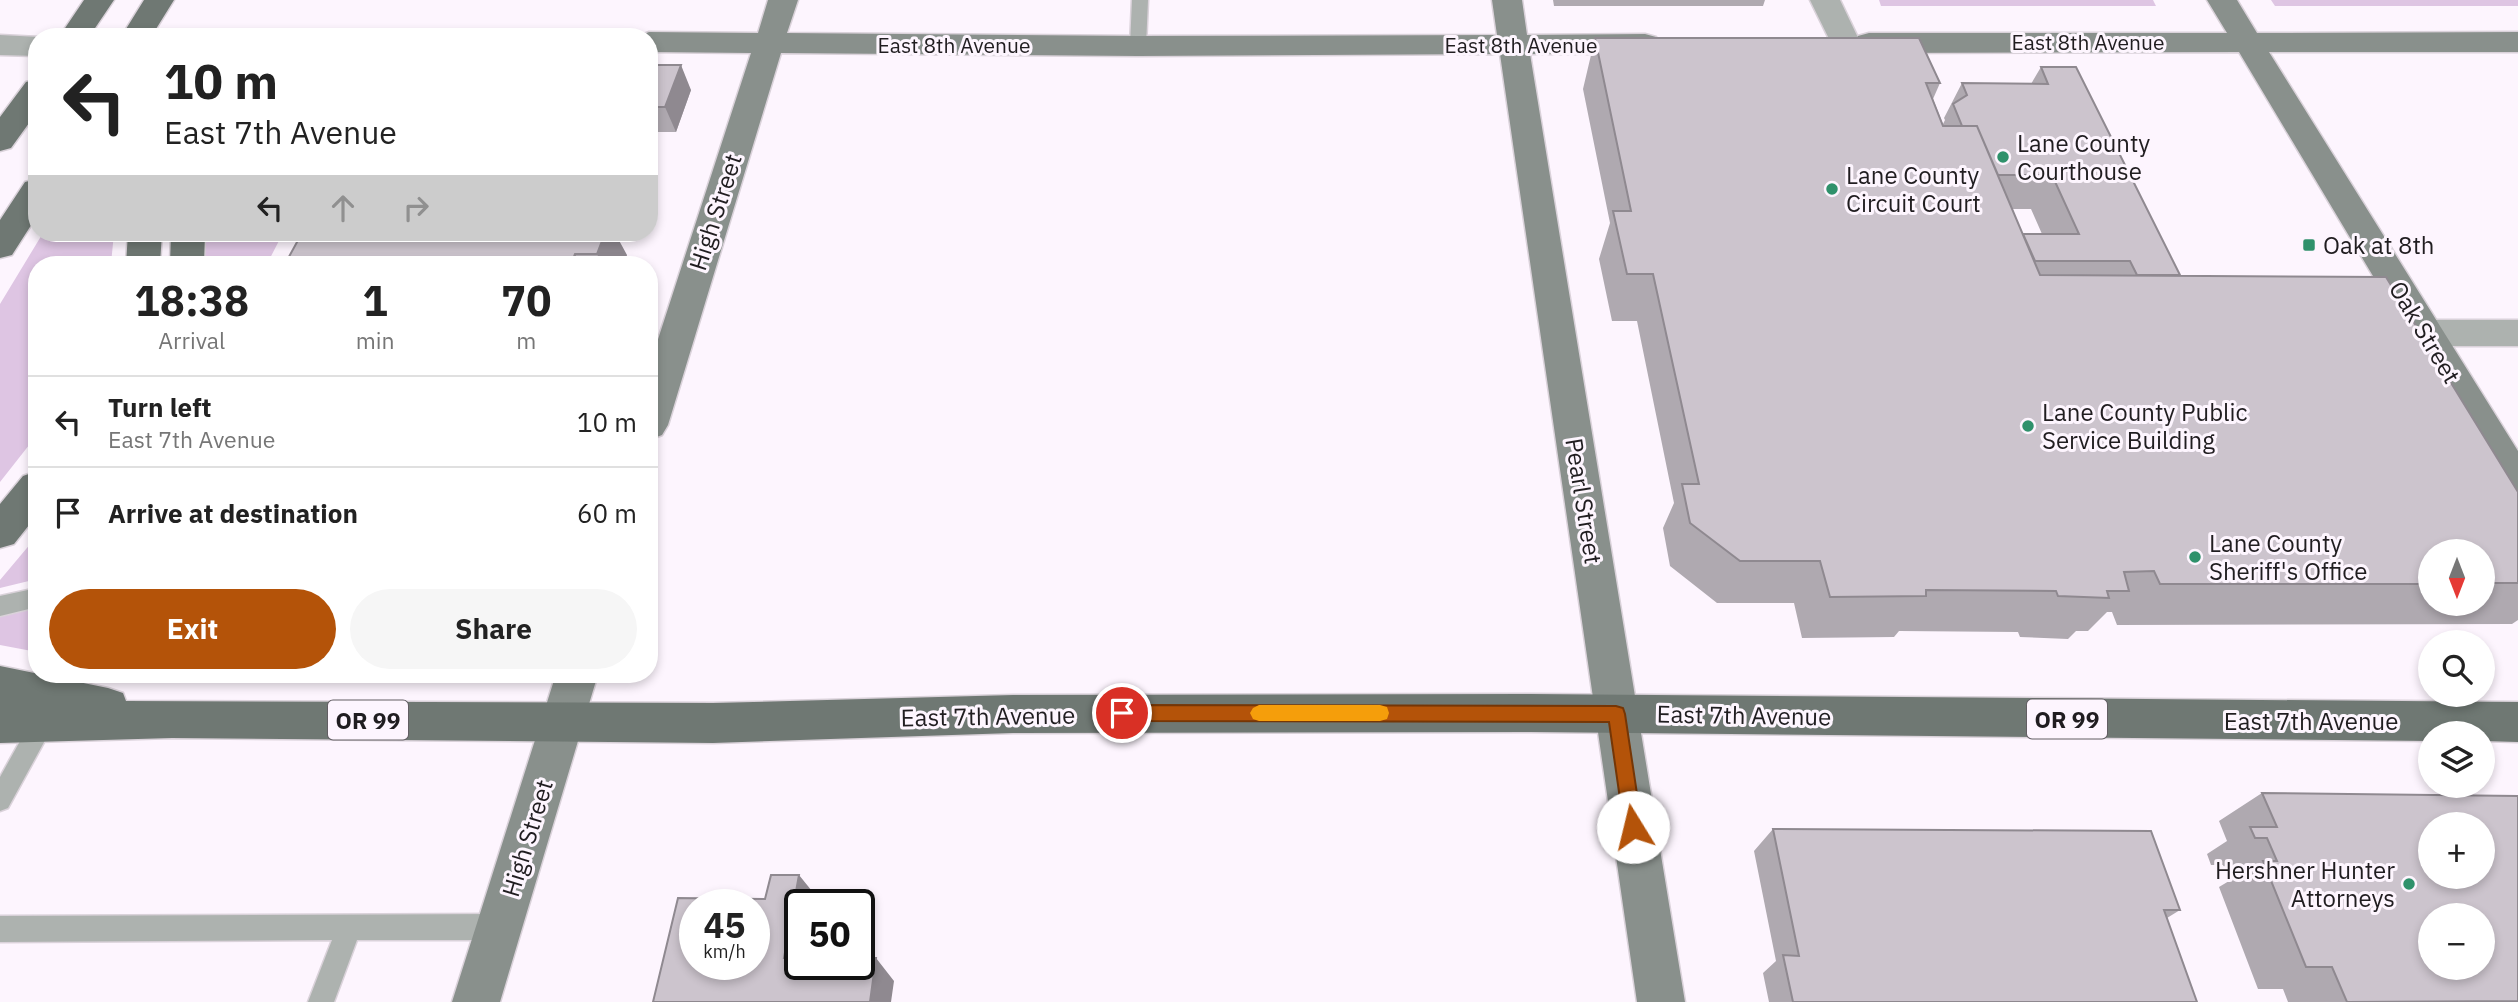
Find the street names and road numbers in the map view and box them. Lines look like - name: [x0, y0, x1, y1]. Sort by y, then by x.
- street label: East 8th Avenue: [2012, 28, 2164, 56]
- street label: East 8th Avenue: [878, 31, 1030, 59]
- street label: East 8th Avenue: [1445, 31, 1597, 59]
- street label: High Street: [681, 150, 749, 274]
- street label: Oak Street: [2382, 275, 2468, 389]
- street label: Pearl Street: [1558, 436, 1610, 566]
- street label: East 7th Avenue: [1656, 697, 1832, 733]
- street label: East 7th Avenue: [900, 698, 1076, 734]
- road number: OR 99: [2027, 699, 2107, 738]
- road number: OR 99: [328, 700, 408, 740]
- street label: East 7th Avenue: [2224, 705, 2398, 737]
- street label: High Street: [494, 776, 560, 900]

